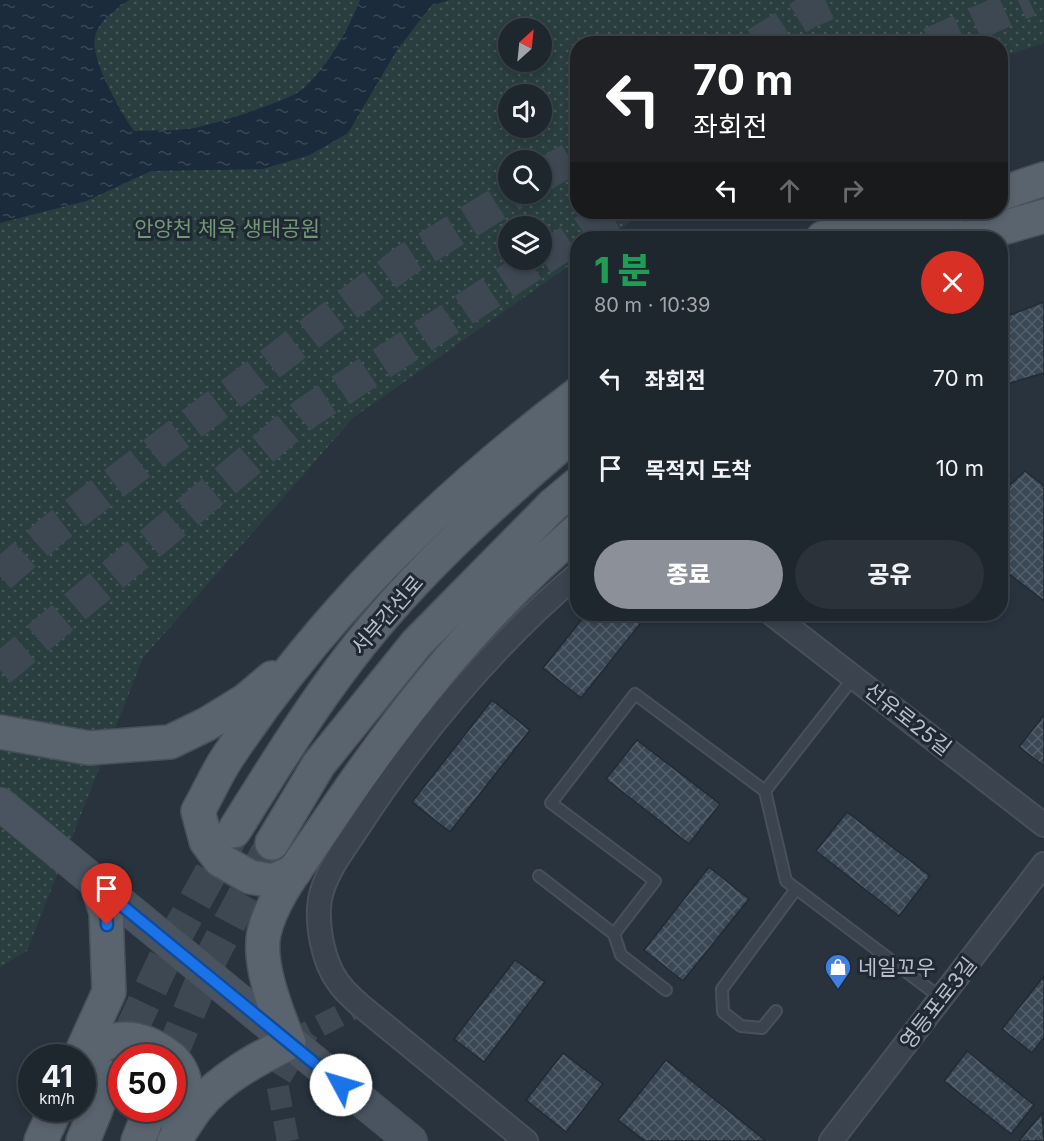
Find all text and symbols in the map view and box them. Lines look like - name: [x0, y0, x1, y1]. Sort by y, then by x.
- north arrow: [498, 18, 552, 72]
- map controls: [498, 18, 552, 270]
- text: 70 m: [693, 54, 793, 105]
- icon: left: [594, 60, 672, 138]
- button: sound: [498, 84, 552, 138]
- text: 좌회전: [693, 110, 768, 143]
- button: search: [498, 150, 552, 204]
- icon: left: [710, 174, 743, 207]
- icon: ahead: [773, 174, 806, 207]
- icon: right: [836, 174, 869, 207]
- park label: 안양천 체육 생태공원: [134, 216, 320, 241]
- button: layers: [498, 216, 552, 270]
- text: 1 분: [594, 248, 651, 292]
- button: close: [921, 251, 984, 314]
- text: 80 m · 10:39: [594, 293, 710, 317]
- icon: left: [594, 362, 627, 395]
- text: 70 m: [933, 365, 984, 391]
- text: 좌회전: [645, 367, 706, 393]
- icon: arrive: [594, 452, 627, 485]
- text: 10 m: [936, 455, 984, 481]
- text: 목적지 도착: [645, 457, 751, 483]
- button: 종료: [594, 540, 783, 609]
- button: 공유: [795, 540, 984, 609]
- street label: 서부간선로: [346, 570, 428, 660]
- street label: 선유로25길: [860, 677, 956, 761]
- pin: [81, 863, 132, 925]
- icon: arrive: [90, 872, 123, 905]
- shop icon: 네일꼬우: [823, 952, 853, 990]
- street label: 영등포로3길: [894, 952, 982, 1054]
- place label: 네일꼬우: [858, 955, 935, 980]
- speed limit sign: 50: [108, 1044, 186, 1122]
- position arrow: [309, 1053, 373, 1117]
- text: 41: [41, 1058, 73, 1094]
- text: km/h: [39, 1089, 75, 1108]

